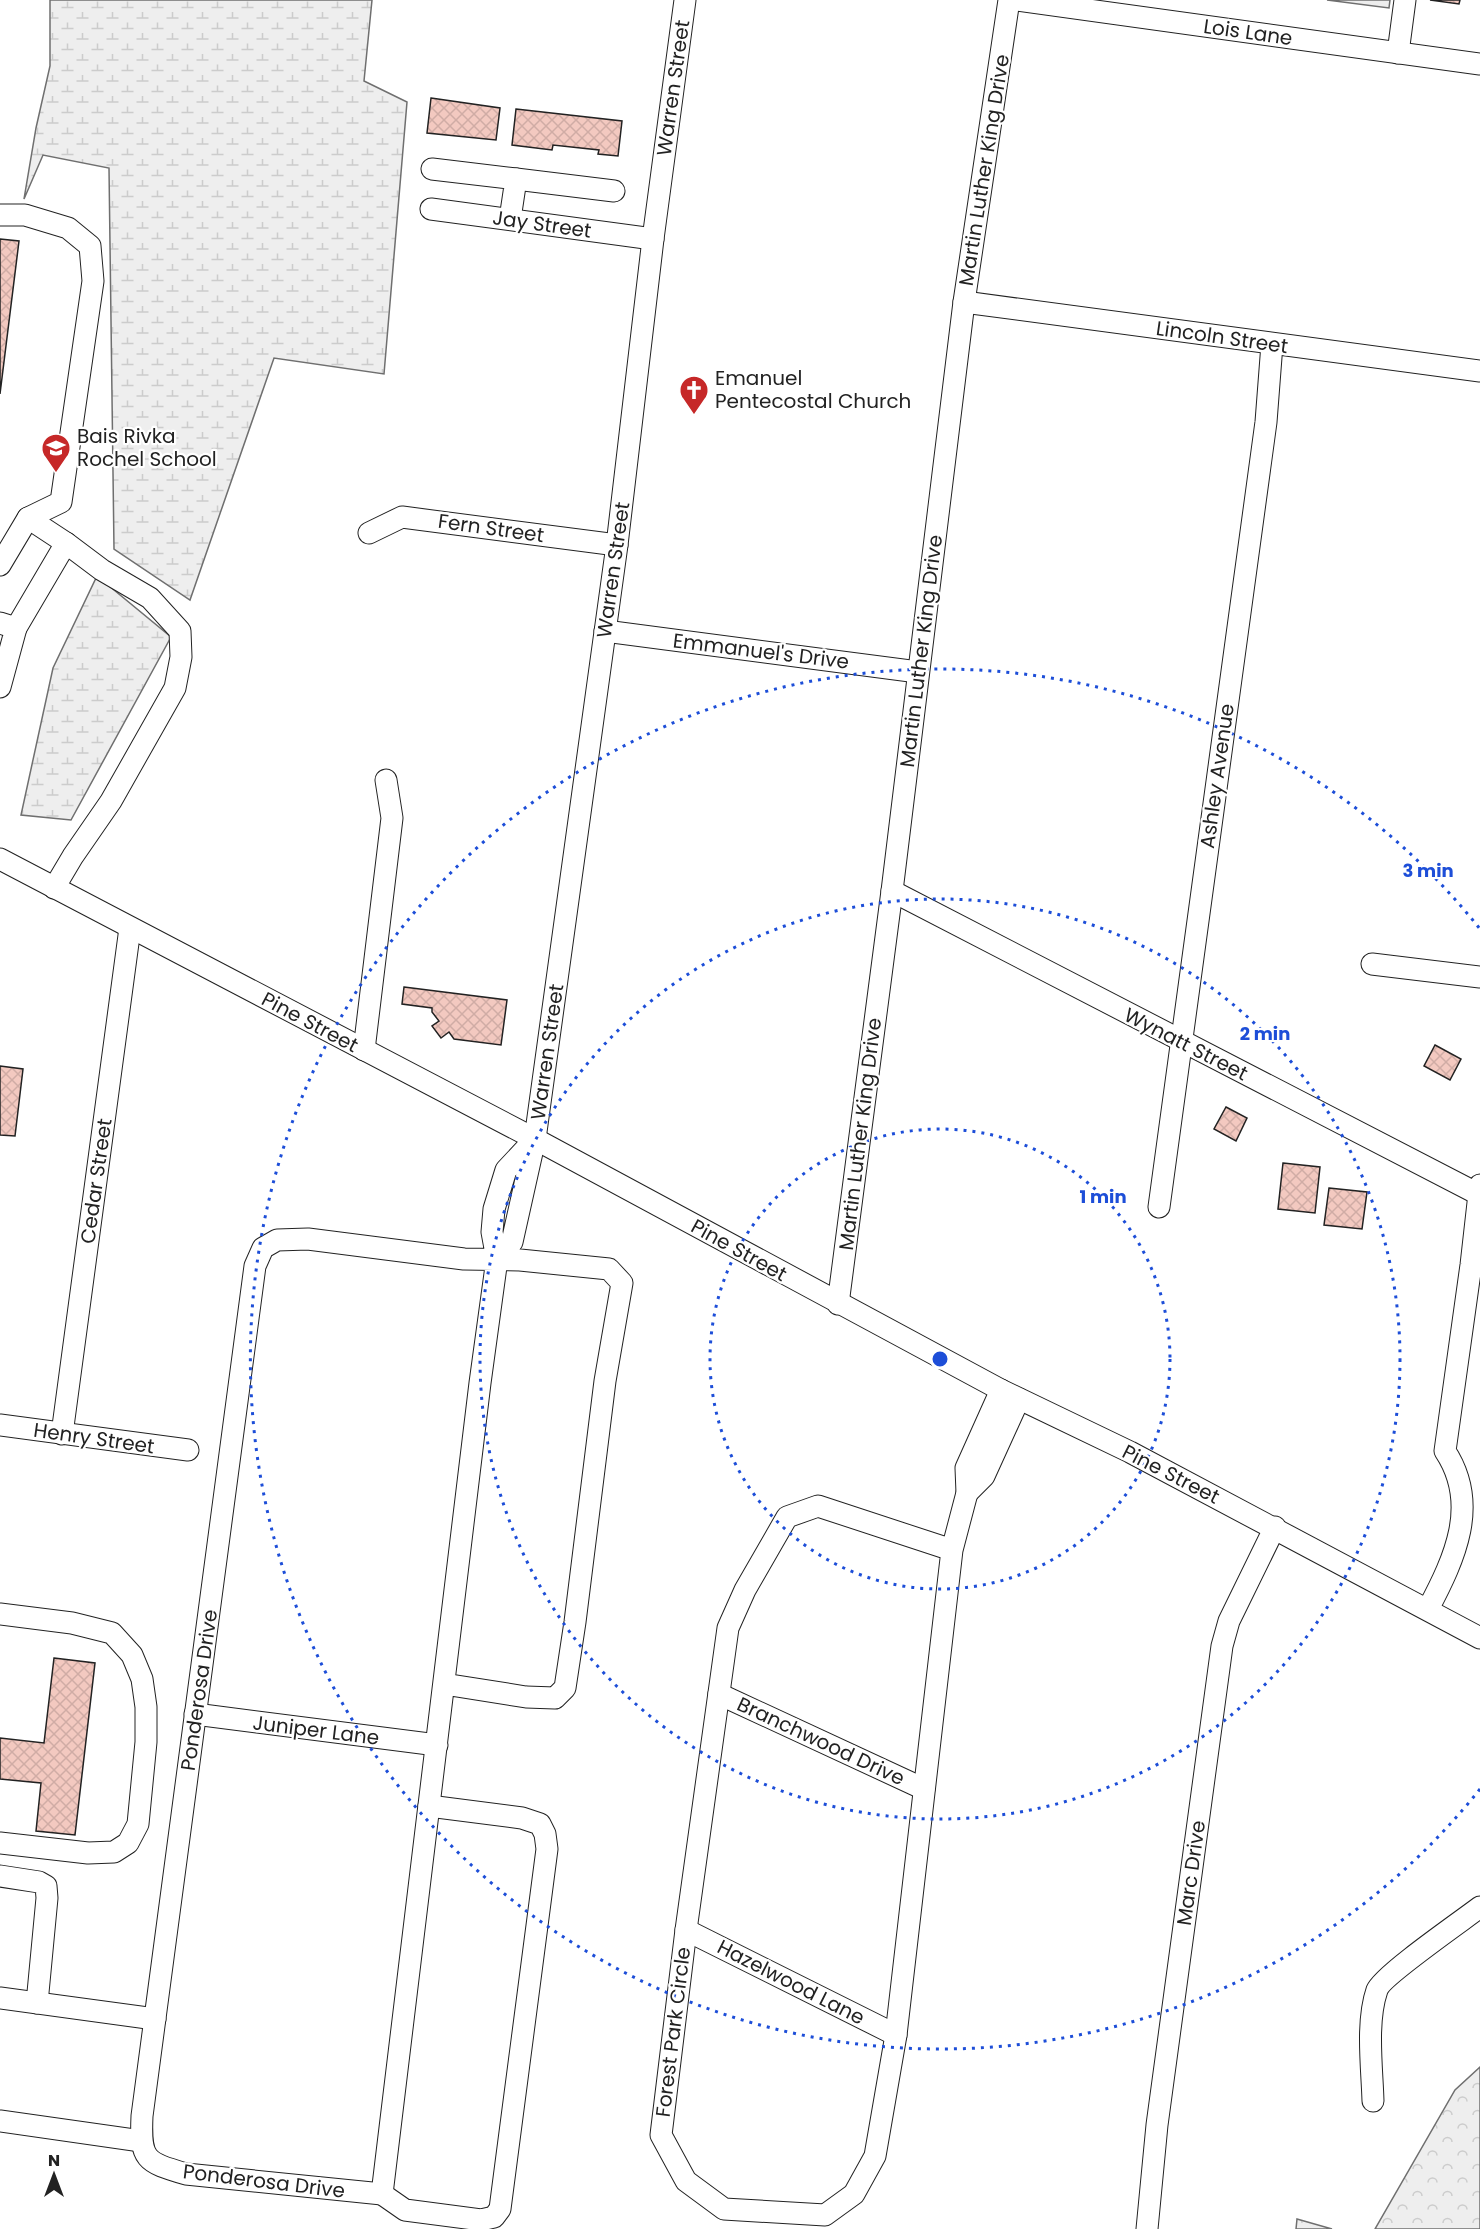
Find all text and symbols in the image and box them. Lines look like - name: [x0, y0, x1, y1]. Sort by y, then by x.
- street label: Lois Lane: [1202, 12, 1294, 52]
- street label: Warren Street: [650, 18, 696, 158]
- street label: Martin Luther King Drive: [952, 52, 1016, 288]
- street label: Jay Street: [491, 203, 593, 245]
- street label: Lincoln Street: [1154, 314, 1290, 360]
- place label: Emanuel Pentecostal Church: [715, 364, 911, 415]
- church icon: Emanuel Pentecostal Church: [678, 374, 710, 416]
- place label: Bais Rivka Rochel School: [77, 422, 217, 473]
- school or university icon: Bais Rivka Rochel School: [40, 432, 72, 474]
- street label: Warren Street: [590, 500, 636, 640]
- street label: Fern Street: [436, 507, 546, 549]
- street label: Martin Luther King Drive: [893, 533, 949, 769]
- street label: Emmanuel's Drive: [671, 626, 851, 676]
- street label: Ashley Avenue: [1193, 702, 1241, 850]
- text: 3 min: [1402, 858, 1454, 883]
- street label: Warren Street: [524, 982, 570, 1122]
- street label: Pine Street: [257, 985, 363, 1059]
- street label: Wynatt Street: [1119, 1001, 1253, 1087]
- street label: Martin Luther King Drive: [832, 1016, 888, 1252]
- text: 2 min: [1240, 1021, 1290, 1046]
- street label: Cedar Street: [73, 1117, 119, 1245]
- text: 1 min: [1079, 1184, 1127, 1209]
- street label: Pine Street: [686, 1212, 792, 1288]
- centre of rings: [930, 1349, 950, 1369]
- street label: Henry Street: [32, 1416, 156, 1460]
- street label: Pine Street: [1118, 1438, 1224, 1510]
- street label: Ponderosa Drive: [174, 1607, 224, 1773]
- street label: Branchwood Drive: [733, 1690, 909, 1792]
- street label: Juniper Lane: [251, 1708, 381, 1752]
- street label: Marc Drive: [1170, 1819, 1212, 1927]
- street label: Hazelwood Lane: [712, 1933, 870, 2031]
- street label: Forest Park Circle: [649, 1945, 697, 2119]
- north arrow: [24, 2145, 84, 2205]
- text: N: [48, 2149, 60, 2172]
- street label: Ponderosa Drive: [181, 2157, 347, 2205]

